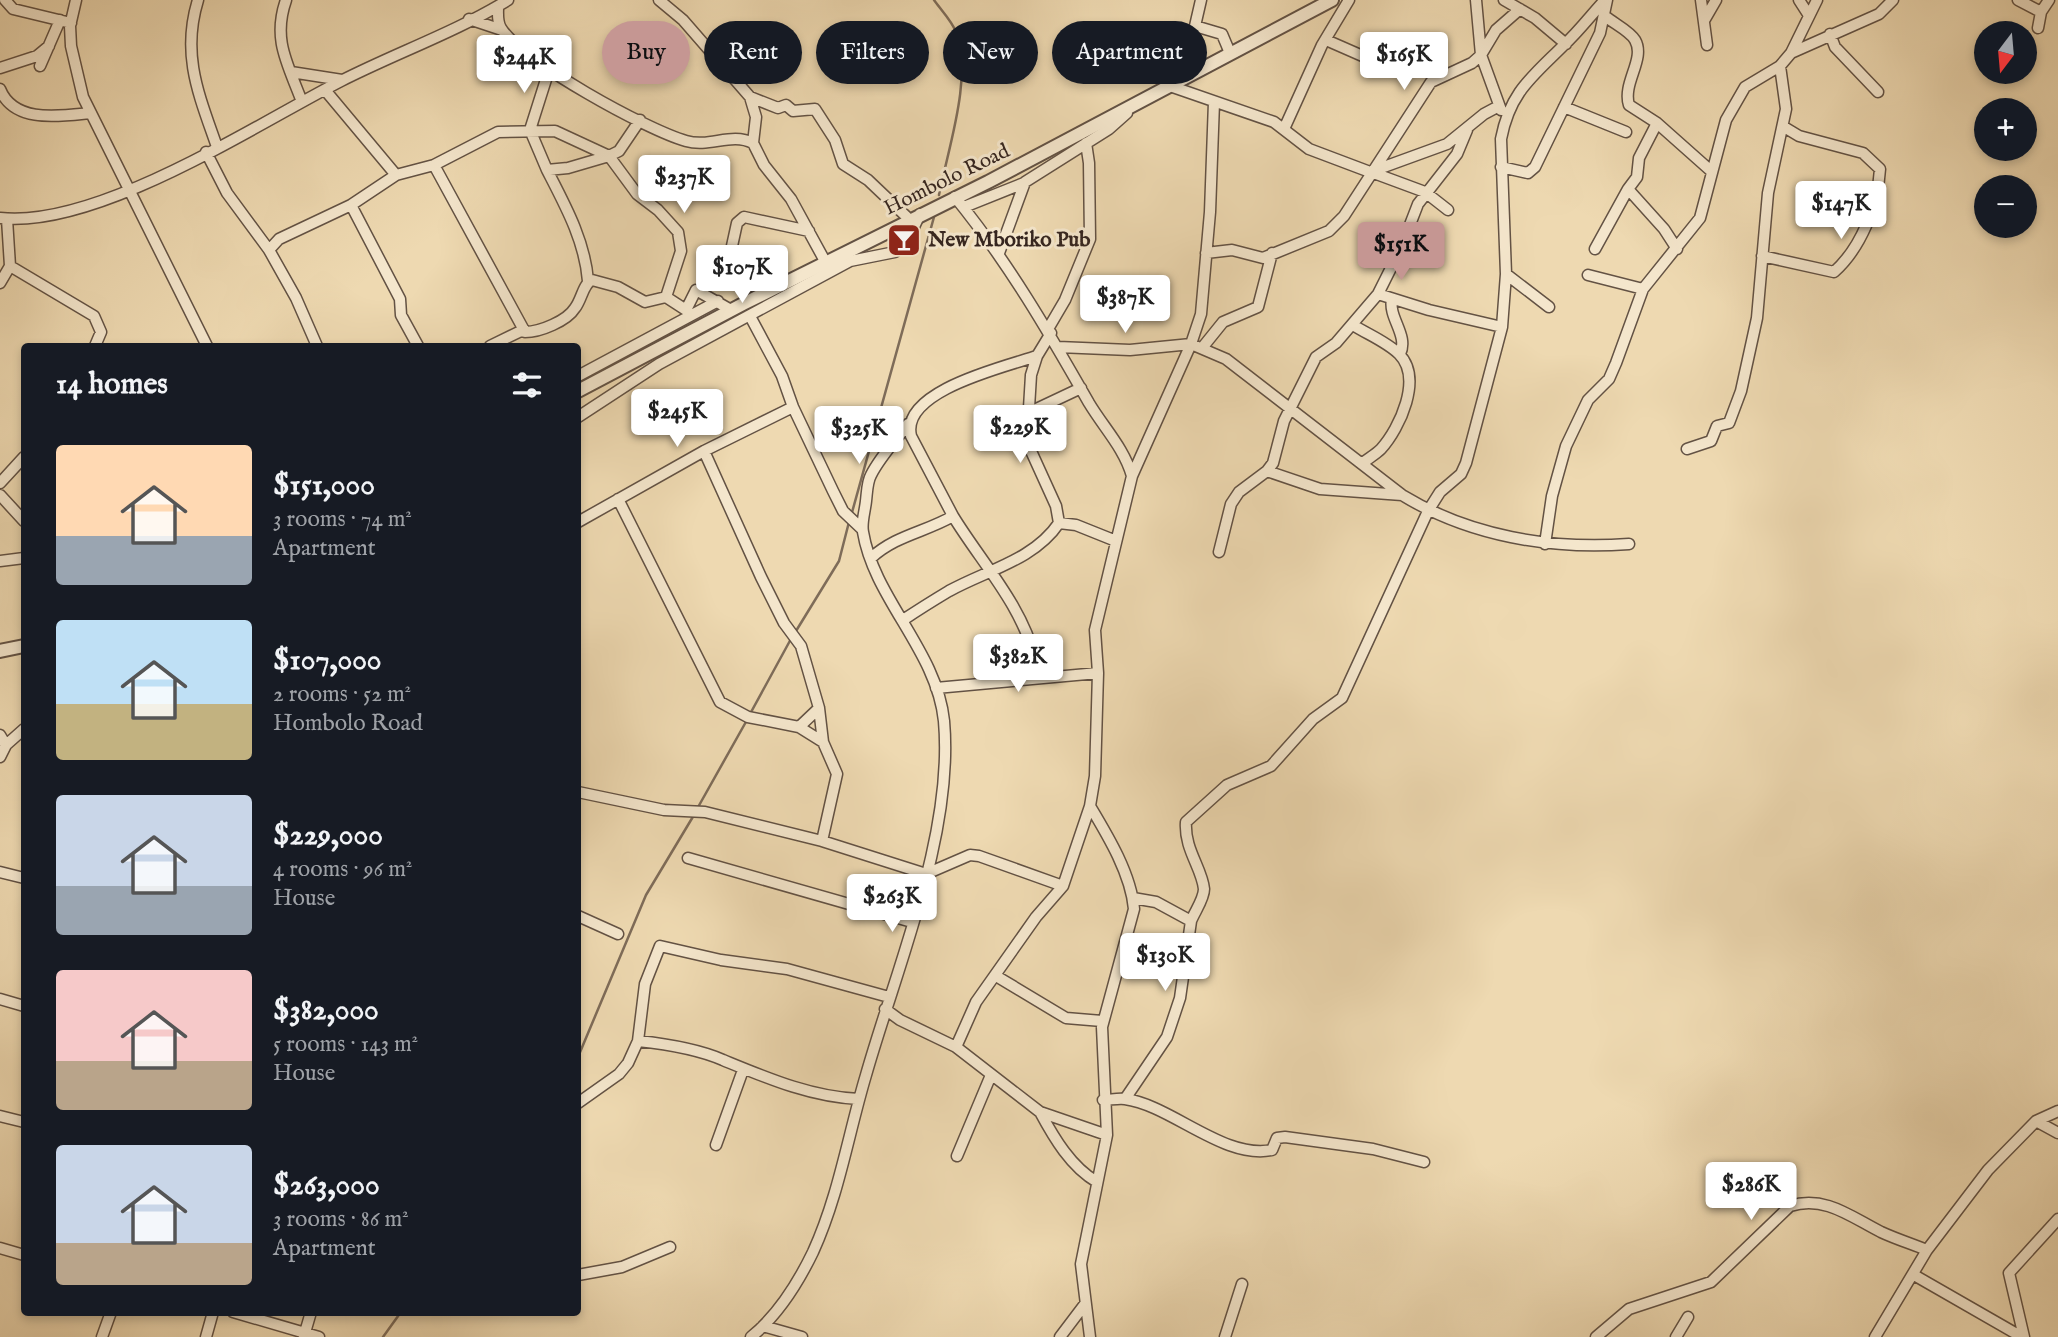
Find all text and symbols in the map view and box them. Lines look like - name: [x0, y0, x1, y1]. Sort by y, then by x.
- chip: Buy: [602, 21, 690, 84]
- chip: Rent: [704, 21, 802, 84]
- chip: Filters: [816, 21, 929, 84]
- chip: New: [943, 21, 1038, 84]
- chip: Apartment: [1052, 21, 1207, 84]
- north arrow: [1974, 21, 2037, 84]
- map controls: [1974, 21, 2037, 238]
- pin: $165K: [1355, 32, 1453, 92]
- pin: $244K: [475, 36, 573, 95]
- text: $165K: [1376, 40, 1432, 69]
- text: $244K: [493, 43, 555, 72]
- button: +: [1974, 98, 2037, 161]
- street label: Hombolo Road: [880, 138, 1015, 222]
- pin: $237K: [635, 156, 733, 215]
- text: $237K: [654, 163, 714, 192]
- button: −: [1974, 175, 2037, 238]
- pin: $147K: [1792, 182, 1890, 241]
- text: $147K: [1811, 189, 1871, 218]
- bar icon: New Mboriko Pub: [885, 221, 923, 259]
- pin: $151K: [1352, 222, 1450, 282]
- place label: New Mboriko Pub: [927, 227, 1090, 254]
- text: $151K: [1374, 230, 1428, 259]
- pin: $107K: [693, 246, 791, 305]
- text: $107K: [712, 253, 772, 282]
- pin: $387K: [1076, 276, 1174, 335]
- text: $387K: [1096, 283, 1154, 312]
- text: 14 homes: [56, 366, 168, 404]
- icon: filters: [508, 366, 546, 404]
- pin: $245K: [628, 390, 726, 449]
- text: $245K: [647, 397, 707, 426]
- pin: $325K: [810, 406, 908, 466]
- pin: $229K: [971, 406, 1069, 465]
- text: $229K: [990, 413, 1051, 442]
- text: $325K: [830, 414, 888, 443]
- text: $151,000: [273, 467, 375, 505]
- icon: home: [112, 473, 196, 557]
- text: 3 rooms · 74 m²: [273, 505, 412, 534]
- text: Apartment: [273, 534, 376, 563]
- pin: $382K: [969, 634, 1067, 694]
- text: $107,000: [273, 642, 382, 680]
- text: $382K: [989, 642, 1047, 671]
- icon: home: [112, 648, 196, 732]
- text: 2 rooms · 52 m²: [273, 680, 411, 709]
- text: Hombolo Road: [273, 709, 423, 738]
- text: $229,000: [273, 817, 383, 855]
- icon: home: [112, 823, 196, 907]
- text: 4 rooms · 96 m²: [273, 855, 412, 884]
- pin: $263K: [843, 874, 941, 934]
- text: $263K: [863, 882, 921, 911]
- text: House: [273, 884, 335, 913]
- pin: $130K: [1116, 934, 1214, 993]
- text: $130K: [1136, 941, 1194, 970]
- text: $382,000: [273, 992, 379, 1030]
- icon: home: [112, 998, 196, 1082]
- text: 5 rooms · 143 m²: [273, 1030, 418, 1059]
- text: House: [273, 1059, 335, 1088]
- pin: $286K: [1702, 1162, 1800, 1222]
- text: $263,000: [273, 1167, 380, 1205]
- text: $286K: [1722, 1170, 1780, 1199]
- icon: home: [112, 1173, 196, 1257]
- text: 3 rooms · 86 m²: [273, 1205, 409, 1234]
- text: Apartment: [273, 1234, 376, 1263]

